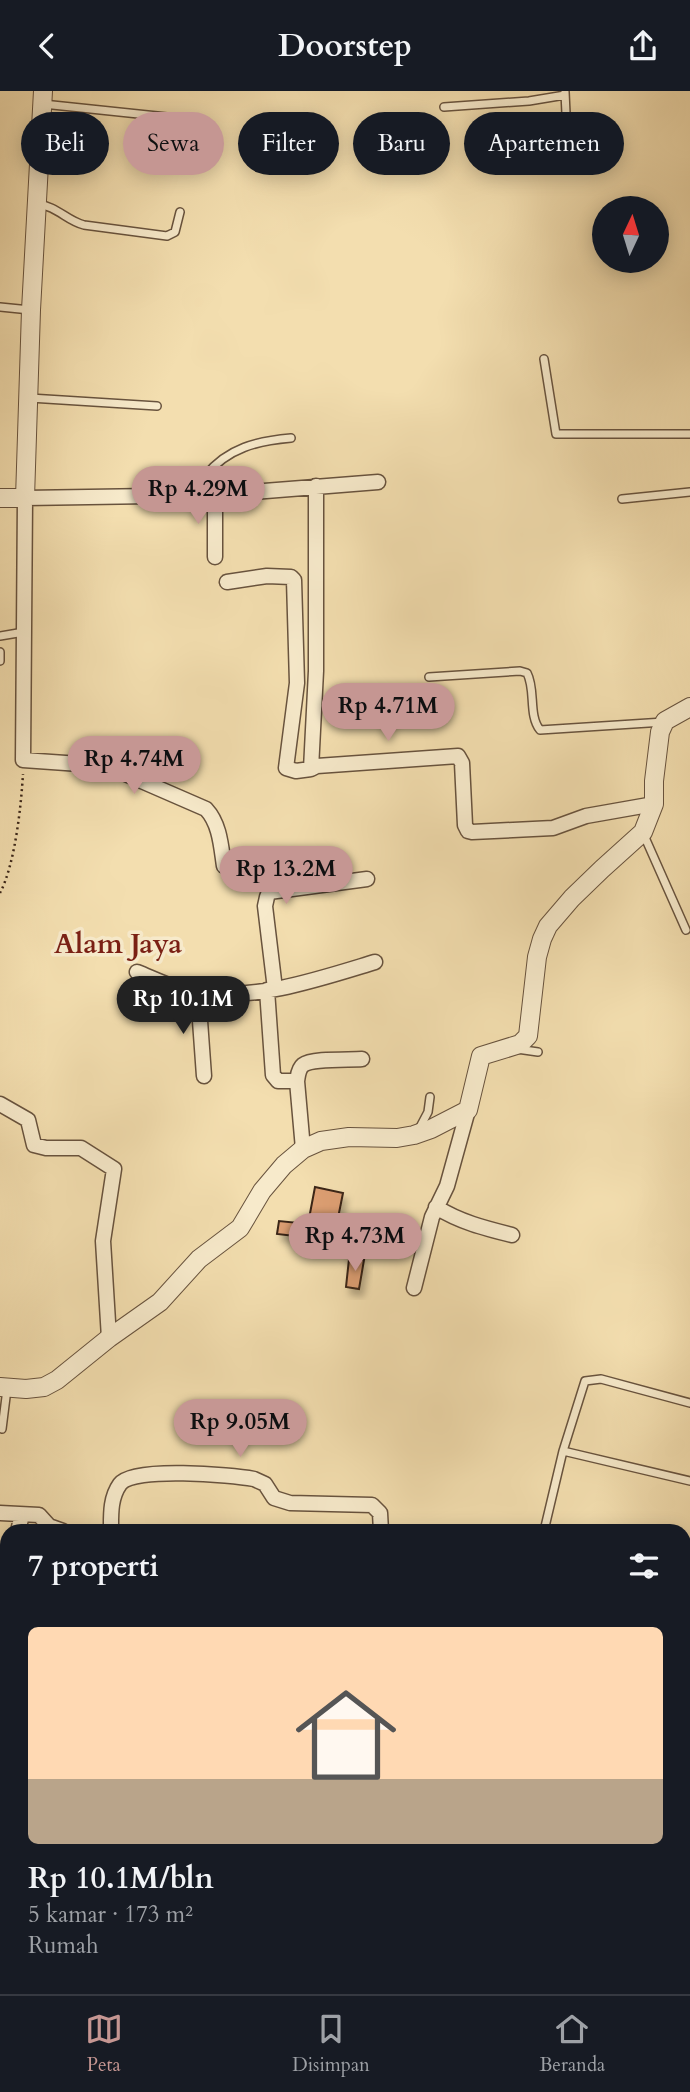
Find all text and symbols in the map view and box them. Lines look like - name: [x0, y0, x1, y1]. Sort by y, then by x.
- text: Doorstep: [278, 24, 412, 68]
- icon: back: [28, 27, 66, 65]
- icon: share: [624, 27, 662, 65]
- chip: Beli: [21, 112, 109, 175]
- chip: Sewa: [123, 112, 224, 175]
- chip: Filter: [238, 112, 339, 175]
- chip: Baru: [353, 112, 450, 175]
- chip: Apartemen: [464, 112, 624, 175]
- north arrow: [592, 196, 668, 273]
- map controls: [592, 196, 669, 273]
- pin: Rp 4.29M: [126, 467, 270, 526]
- text: Rp 4.29M: [148, 473, 248, 504]
- pin: Rp 4.71M: [316, 683, 460, 743]
- text: Rp 4.71M: [338, 690, 438, 721]
- pin: Rp 4.74M: [62, 737, 206, 796]
- text: Rp 4.74M: [84, 743, 184, 774]
- pin: Rp 13.2M: [214, 847, 358, 906]
- text: Rp 13.2M: [236, 853, 336, 884]
- district label: Alam Jaya: [54, 925, 182, 963]
- pin: Rp 10.1M: [111, 977, 255, 1036]
- text: Rp 10.1M: [133, 983, 233, 1014]
- pin: Rp 4.73M: [283, 1213, 427, 1273]
- text: Rp 4.73M: [305, 1220, 405, 1251]
- pin: Rp 9.05M: [168, 1399, 312, 1459]
- text: Rp 9.05M: [190, 1406, 290, 1437]
- text: 7 properti: [28, 1546, 159, 1587]
- icon: filters: [625, 1547, 663, 1585]
- icon: home: [283, 1672, 409, 1798]
- text: Rp 10.1M/bln: [28, 1858, 214, 1899]
- text: 5 kamar · 173 m²: [28, 1899, 193, 1930]
- text: Rumah: [28, 1930, 99, 1961]
- tab: Peta: [85, 2010, 123, 2078]
- tab: Disimpan: [292, 2010, 370, 2078]
- tab: Beranda: [539, 2010, 605, 2078]

